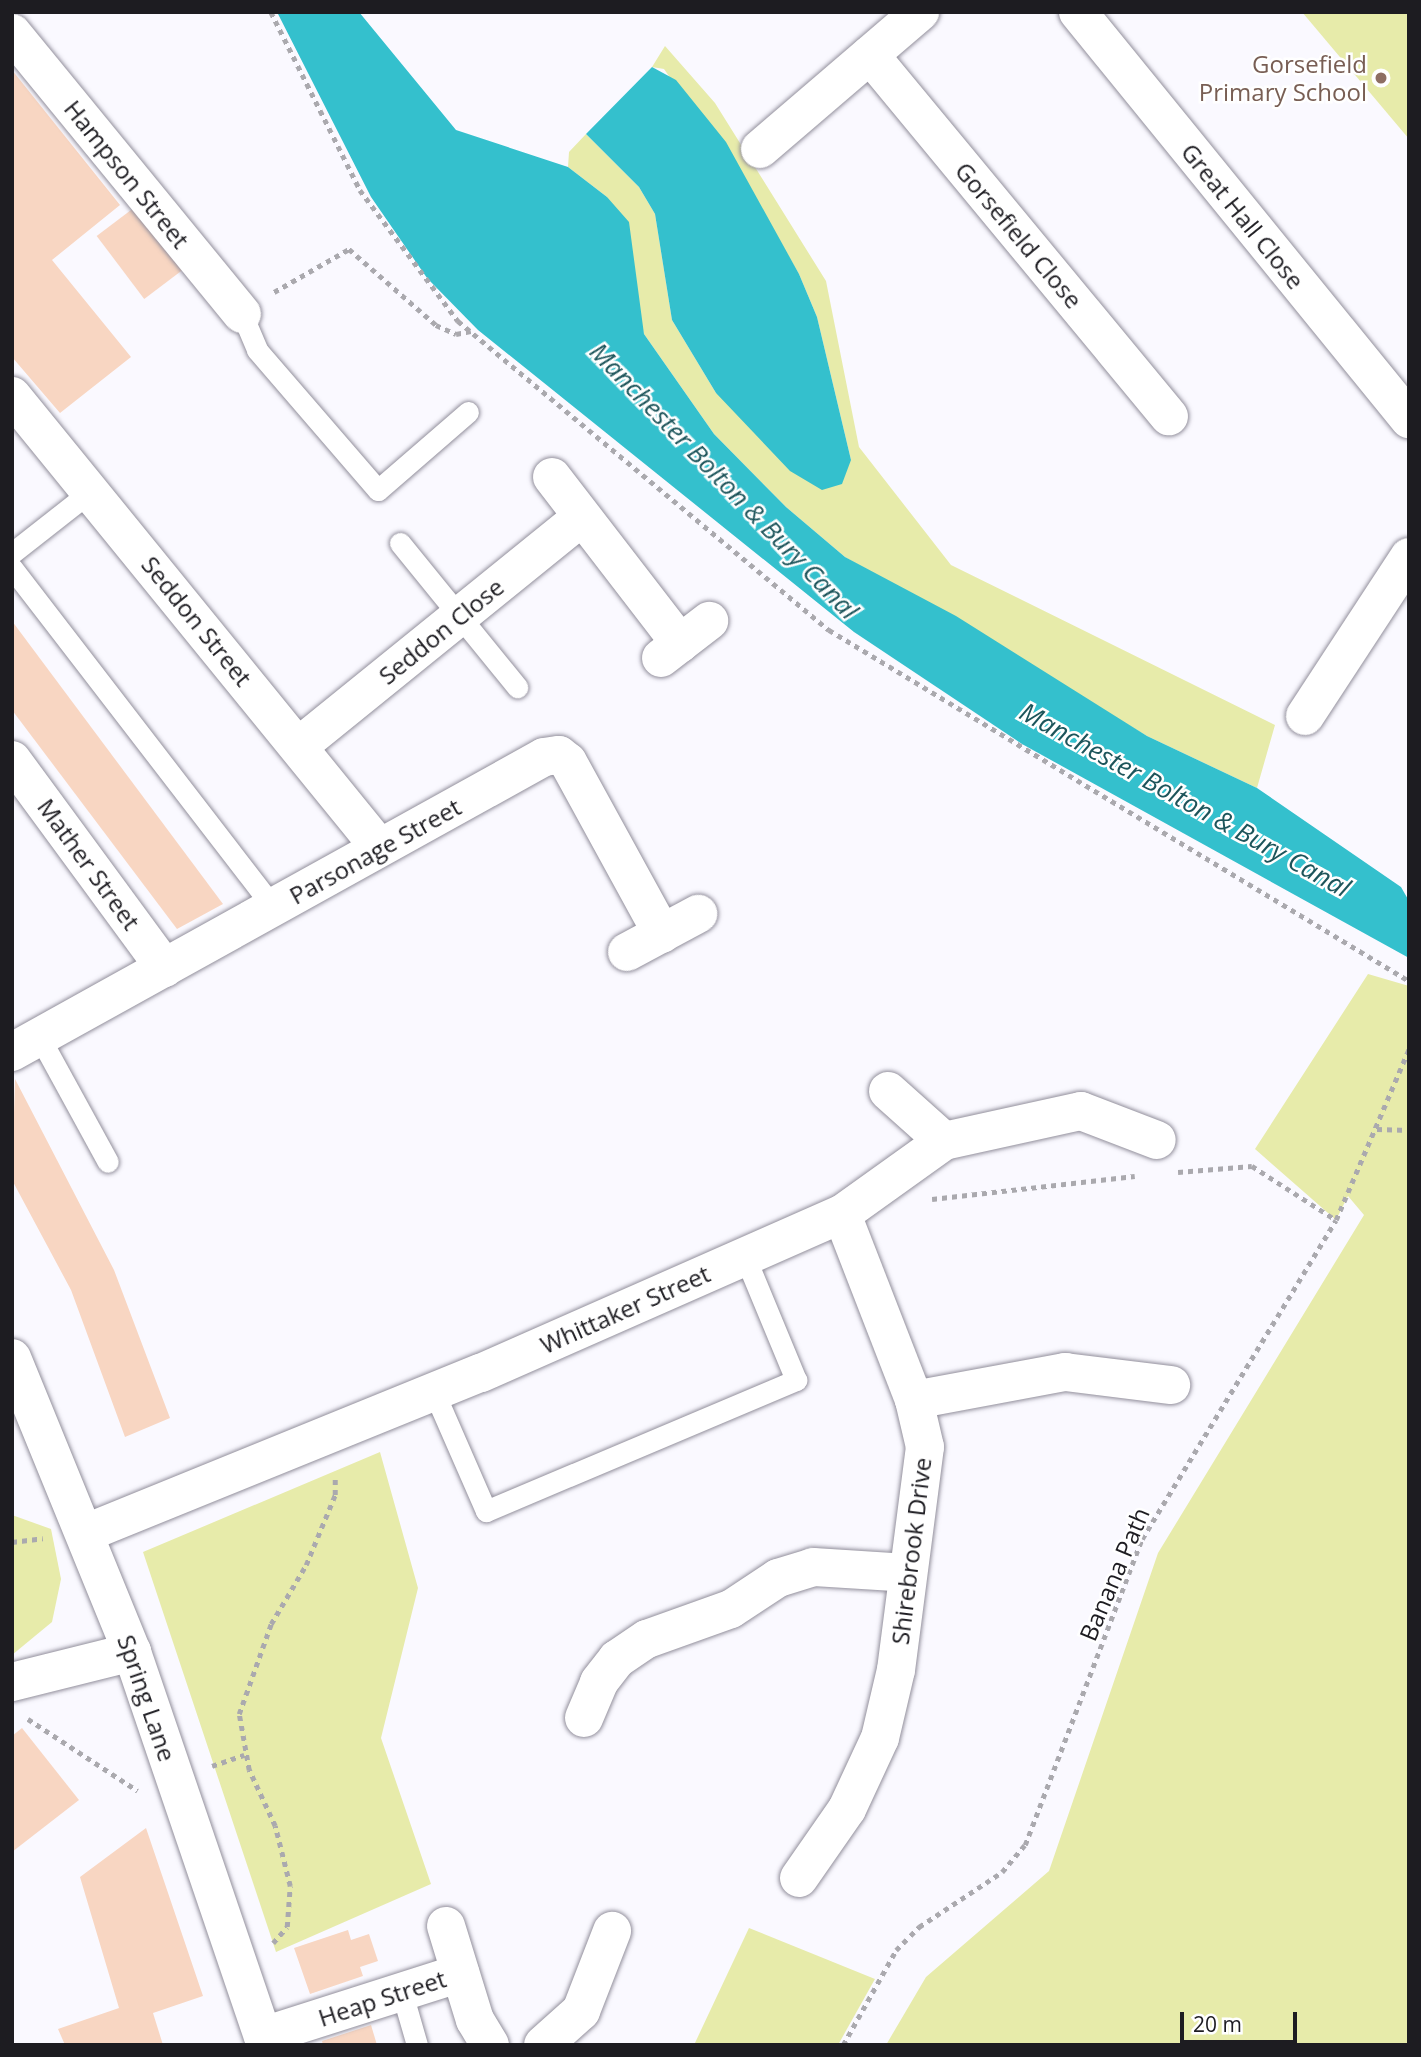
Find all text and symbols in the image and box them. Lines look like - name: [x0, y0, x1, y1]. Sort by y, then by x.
- place label: Gorsefield Primary School: [1199, 50, 1367, 106]
- marker: Gorsefield Primary School: [1373, 70, 1389, 86]
- street label: Hampson Street: [59, 94, 195, 254]
- street label: Great Hall Close: [1176, 137, 1310, 295]
- street label: Gorsefield Close: [950, 156, 1088, 314]
- water label: Manchester Bolton & Bury Canal: [583, 336, 865, 626]
- street label: Seddon Street: [136, 550, 258, 692]
- street label: Seddon Close: [373, 572, 509, 690]
- water label: Manchester Bolton & Bury Canal: [1014, 696, 1356, 904]
- street label: Parsonage Street: [284, 792, 466, 910]
- street label: Mather Street: [32, 793, 146, 935]
- street label: Whittaker Street: [536, 1259, 714, 1359]
- street label: Shirebrook Drive: [885, 1456, 937, 1646]
- street label: Banana Path: [1073, 1503, 1155, 1645]
- street label: Spring Lane: [112, 1631, 182, 1765]
- street label: Heap Street: [315, 1964, 449, 2032]
- scale bar: [1183, 1997, 1300, 2041]
- text: 20 m: [1193, 2010, 1242, 2038]

